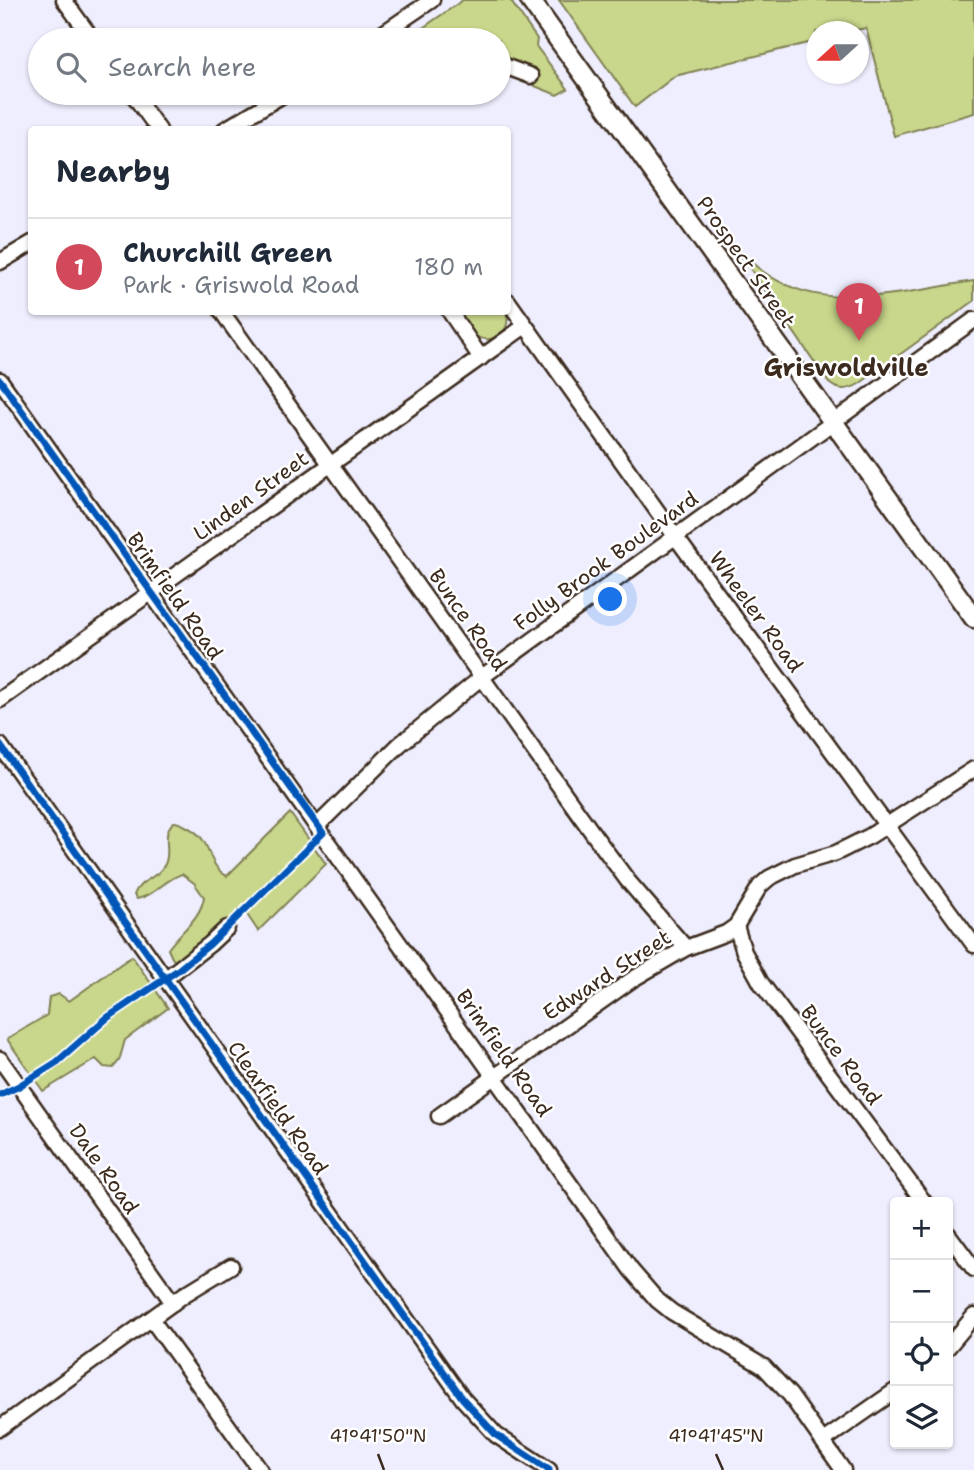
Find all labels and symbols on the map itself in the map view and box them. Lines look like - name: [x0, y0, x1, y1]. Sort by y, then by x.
- north arrow: [806, 21, 869, 84]
- street label: Prospect Street: [690, 191, 802, 333]
- pin: 1: [836, 283, 882, 341]
- district label: Griswoldville: [763, 352, 929, 384]
- street label: Linden Street: [188, 445, 314, 547]
- street label: Folly Brook Boulevard: [508, 485, 704, 637]
- street label: Brimfield Road: [121, 527, 229, 665]
- street label: Wheeler Road: [703, 546, 809, 678]
- street label: Bunce Road: [422, 563, 514, 677]
- your location: [593, 582, 627, 616]
- street label: Edward Street: [538, 923, 676, 1027]
- street label: Brimfield Road: [450, 984, 558, 1122]
- street label: Bunce Road: [794, 999, 888, 1111]
- street label: Clearfield Road: [221, 1035, 335, 1181]
- street label: Dale Road: [63, 1118, 145, 1220]
- text: 41°41'50"N: [329, 1424, 427, 1448]
- text: 41°41'45"N: [668, 1424, 764, 1448]

